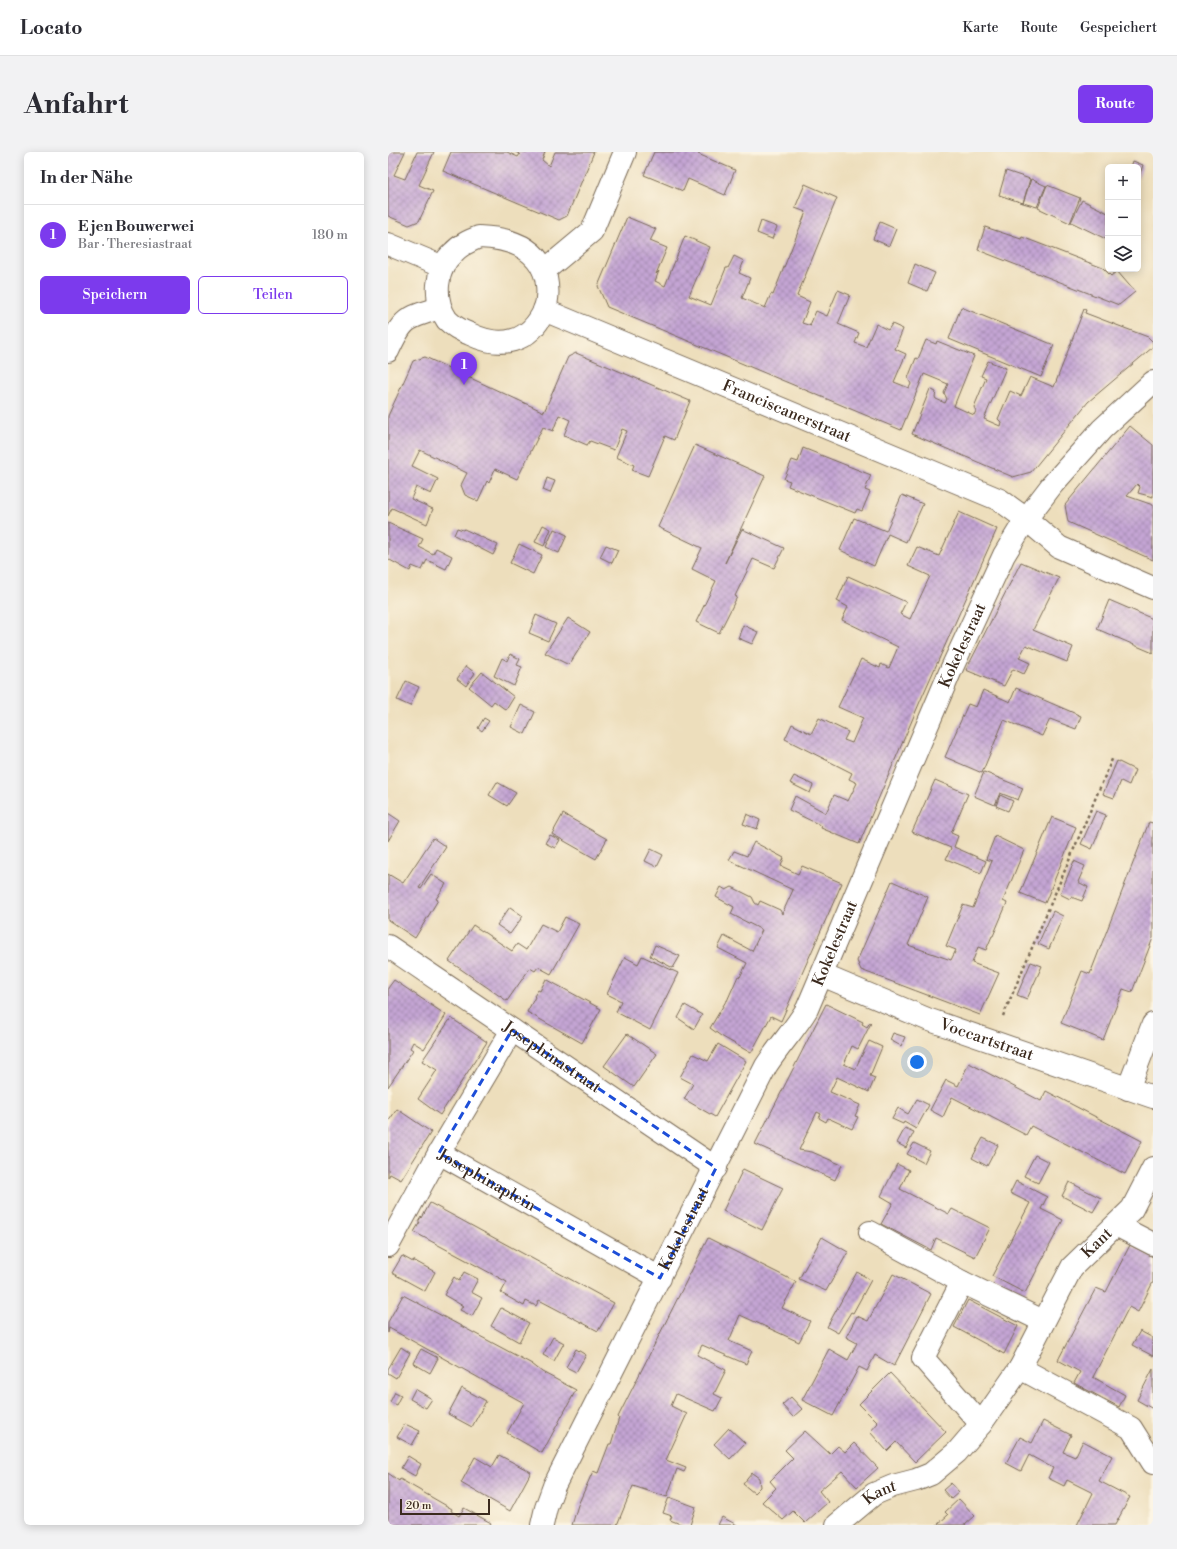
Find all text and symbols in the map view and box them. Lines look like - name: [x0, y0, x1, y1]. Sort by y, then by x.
- text: Locato: [20, 16, 82, 40]
- text: Karte: [962, 19, 999, 37]
- text: Route: [1021, 19, 1058, 37]
- text: Gespeichert: [1080, 19, 1157, 37]
- button: Route: [1078, 85, 1153, 123]
- text: Anfahrt: [24, 87, 128, 122]
- map controls: [1105, 164, 1141, 272]
- button: +: [1105, 164, 1141, 200]
- text: In der Nähe: [40, 167, 133, 189]
- button: −: [1105, 200, 1141, 236]
- text: E jen Bouwerwei: [78, 217, 194, 236]
- text: 1: [50, 227, 56, 243]
- text: 180 m: [312, 227, 348, 243]
- text: Bar · Theresiastraat: [78, 236, 192, 252]
- button: layers: [1105, 236, 1141, 272]
- button: Speichern: [40, 276, 190, 314]
- button: Teilen: [198, 276, 348, 314]
- pin: 1: [451, 352, 477, 385]
- street label: Franciscanerstraat: [719, 375, 854, 447]
- street label: Kokelestraat: [934, 599, 991, 691]
- street label: Kokelestraat: [808, 897, 862, 989]
- street label: Voccartstraat: [936, 1014, 1037, 1065]
- street label: Josephinastraat: [498, 1016, 605, 1097]
- your location: [907, 1052, 927, 1072]
- street label: Josephinaplein: [433, 1144, 540, 1216]
- street label: Kokelestraat: [654, 1183, 713, 1274]
- street label: Kant: [1077, 1223, 1117, 1263]
- street label: Kant: [858, 1476, 899, 1509]
- scale bar: [400, 1497, 490, 1516]
- text: 20 m: [406, 1499, 431, 1513]

